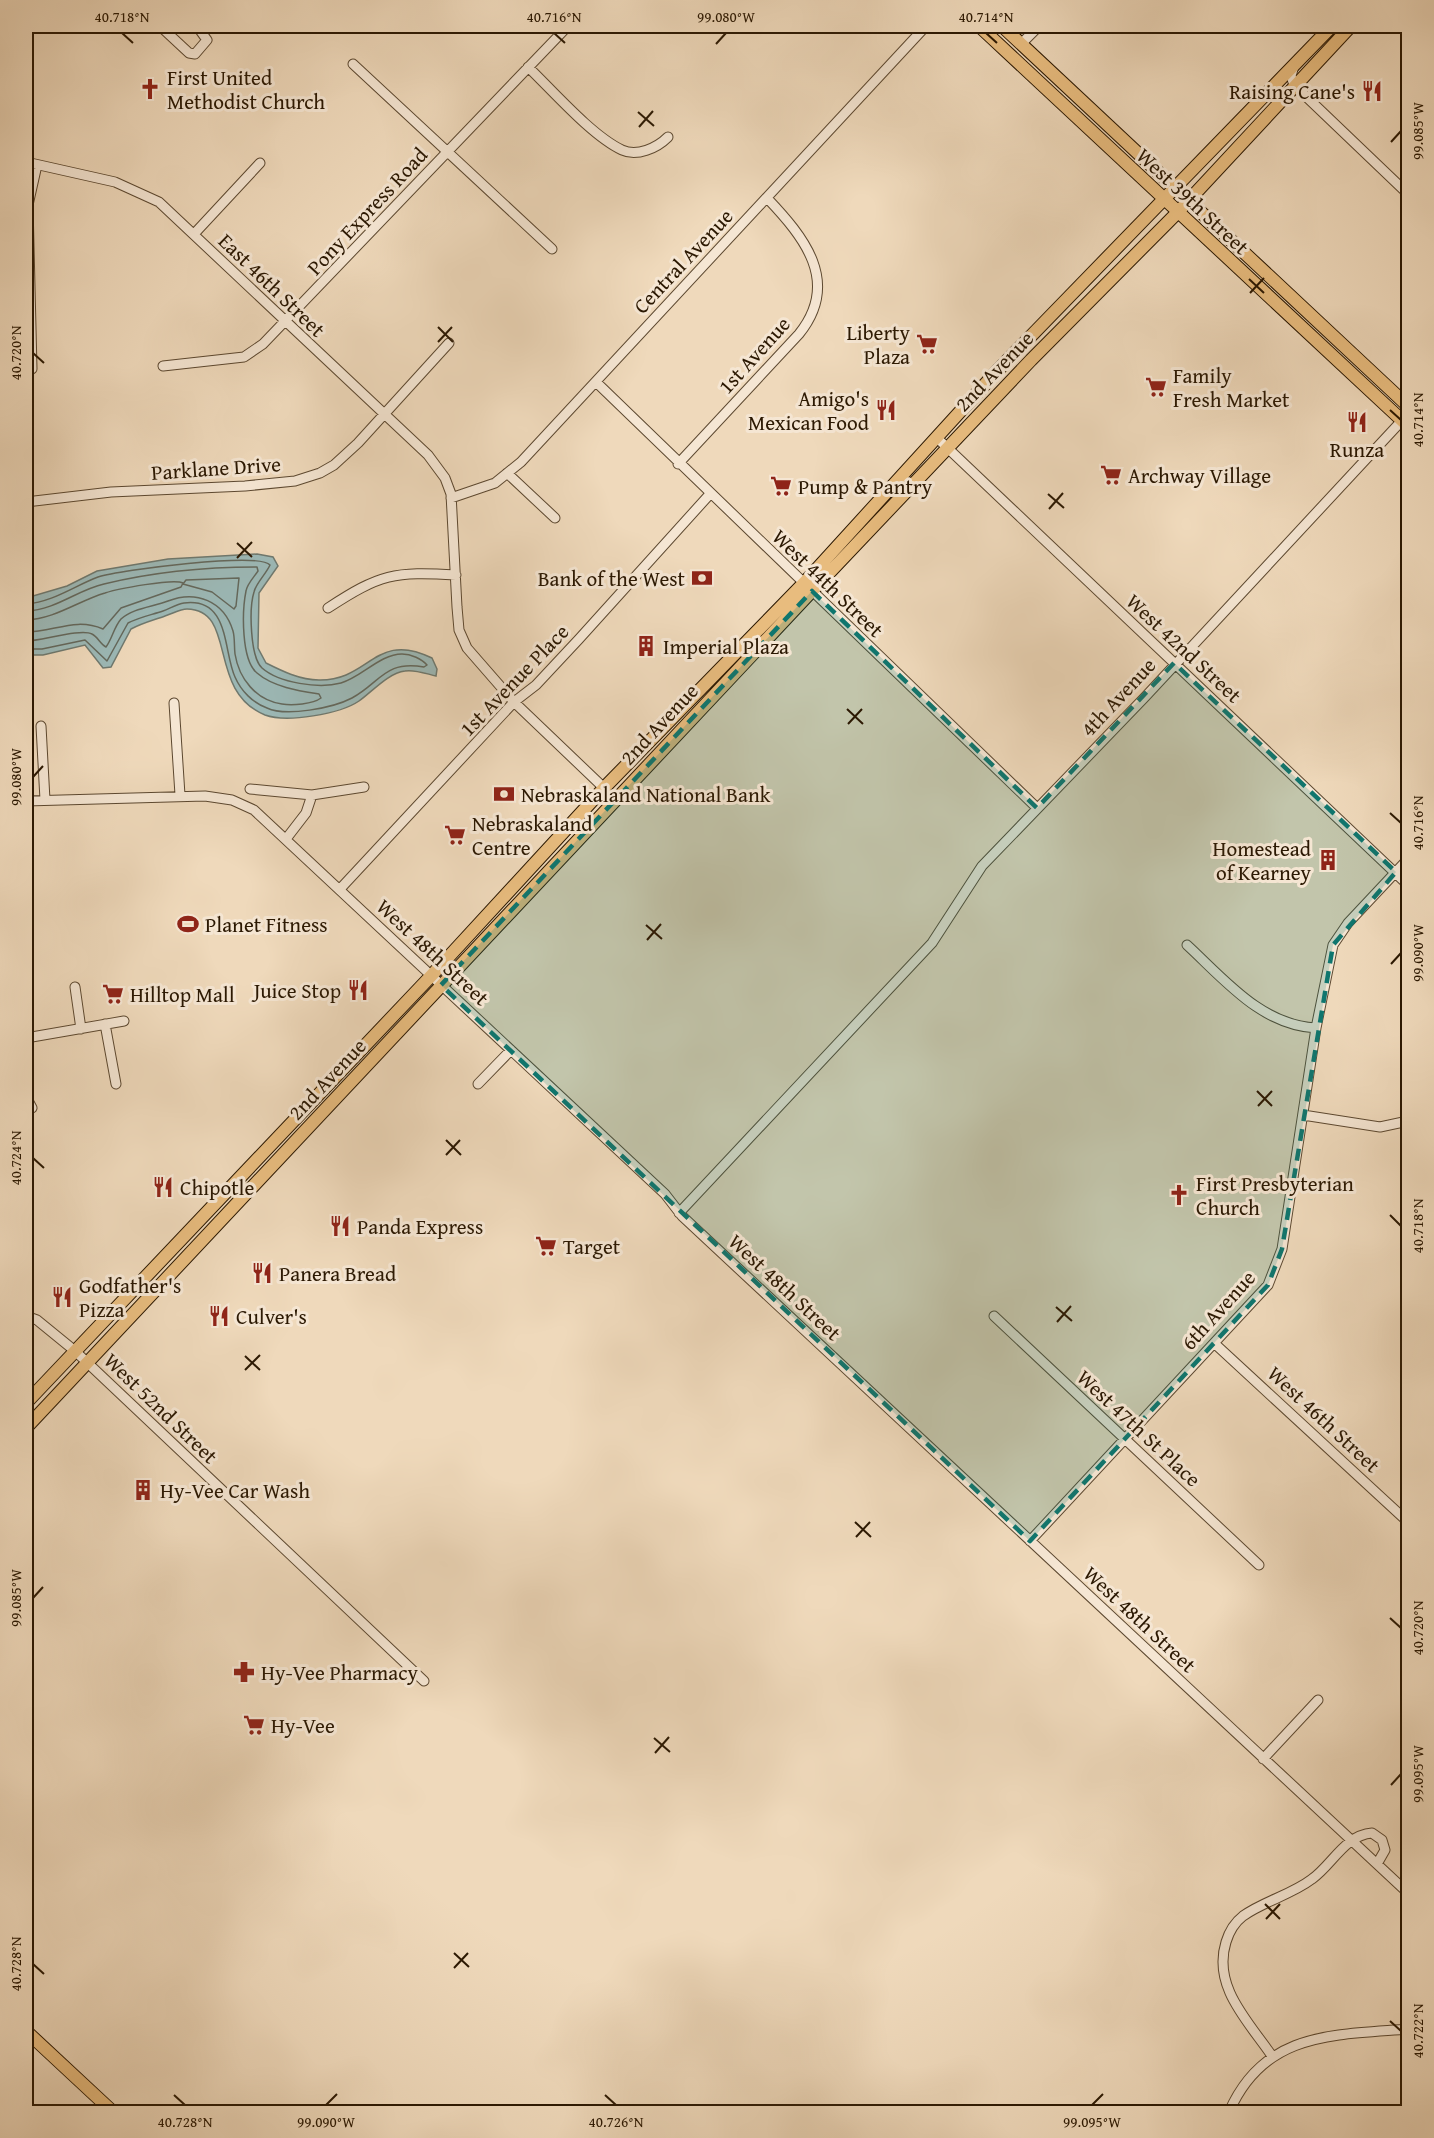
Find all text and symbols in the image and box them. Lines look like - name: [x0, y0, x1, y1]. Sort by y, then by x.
- text: 40.718°N: [95, 6, 150, 27]
- text: 40.716°N: [527, 6, 582, 27]
- text: 99.080°W: [697, 6, 755, 27]
- text: 40.714°N: [959, 6, 1014, 27]
- place label: First United Methodist Church: [167, 62, 325, 117]
- place label: Raising Cane's: [1229, 76, 1355, 107]
- church icon: First United Methodist Church: [138, 77, 162, 101]
- restaurant icon: Raising Cane's: [1360, 79, 1384, 103]
- text: 99.085°W: [1407, 102, 1428, 160]
- street label: Pony Express Road: [299, 140, 435, 282]
- street label: West 39th Street: [1130, 140, 1257, 262]
- street label: Central Avenue: [626, 201, 740, 321]
- street label: East 46th Street: [212, 226, 333, 345]
- street label: 1st Avenue: [711, 309, 797, 401]
- place label: Liberty Plaza: [847, 317, 911, 372]
- street label: 2nd Avenue: [947, 323, 1041, 419]
- text: 40.720°N: [5, 325, 26, 380]
- supermarket icon: Liberty Plaza: [915, 332, 939, 356]
- place label: Family Fresh Market: [1173, 360, 1290, 415]
- supermarket icon: Family Fresh Market: [1144, 375, 1168, 399]
- place label: Amigo's Mexican Food: [748, 383, 870, 438]
- text: 40.714°N: [1407, 392, 1428, 447]
- restaurant icon: Amigo's Mexican Food: [874, 398, 898, 422]
- restaurant icon: Runza: [1345, 410, 1369, 434]
- place label: Runza: [1330, 434, 1384, 465]
- street label: Parklane Drive: [150, 448, 282, 488]
- place label: Archway Village: [1128, 460, 1271, 491]
- supermarket icon: Archway Village: [1099, 463, 1123, 487]
- place label: Pump & Pantry: [798, 471, 933, 502]
- supermarket icon: Pump & Pantry: [769, 474, 793, 498]
- street label: West 44th Street: [765, 522, 891, 645]
- place label: Bank of the West: [538, 563, 686, 594]
- bank icon: Bank of the West: [690, 566, 714, 590]
- street label: West 42nd Street: [1119, 586, 1249, 710]
- street label: 1st Avenue Place: [452, 617, 576, 743]
- place label: Imperial Plaza: [663, 631, 789, 662]
- building icon: Imperial Plaza: [634, 634, 658, 658]
- street label: 4th Avenue: [1073, 650, 1163, 744]
- street label: 2nd Avenue: [613, 676, 705, 772]
- text: 99.080°W: [5, 748, 26, 806]
- place label: Nebraskaland National Bank: [521, 779, 771, 810]
- bank icon: Nebraskaland National Bank: [492, 782, 516, 806]
- text: 40.716°N: [1407, 795, 1428, 850]
- place label: Nebraskaland Centre: [472, 808, 593, 863]
- supermarket icon: Nebraskaland Centre: [443, 823, 467, 847]
- place label: Homestead of Kearney: [1213, 833, 1312, 888]
- building icon: Homestead of Kearney: [1316, 848, 1340, 872]
- street label: West 48th Street: [370, 891, 497, 1013]
- place label: Planet Fitness: [205, 909, 328, 940]
- sports icon: Planet Fitness: [176, 912, 200, 936]
- text: 99.090°W: [1407, 924, 1428, 982]
- place label: Juice Stop: [251, 975, 341, 1006]
- restaurant icon: Juice Stop: [346, 978, 370, 1002]
- place label: Hilltop Mall: [130, 979, 235, 1010]
- supermarket icon: Hilltop Mall: [101, 982, 125, 1006]
- street label: 2nd Avenue: [281, 1031, 373, 1127]
- text: 40.724°N: [5, 1130, 26, 1185]
- place label: First Presbyterian Church: [1196, 1168, 1354, 1223]
- place label: Chipotle: [180, 1172, 254, 1203]
- restaurant icon: Chipotle: [151, 1175, 175, 1199]
- church icon: First Presbyterian Church: [1167, 1183, 1191, 1207]
- text: 40.718°N: [1407, 1198, 1428, 1253]
- place label: Panda Express: [357, 1211, 483, 1242]
- restaurant icon: Panda Express: [328, 1214, 352, 1238]
- street label: West 48th Street: [722, 1226, 849, 1348]
- place label: Target: [563, 1231, 621, 1262]
- supermarket icon: Target: [534, 1234, 558, 1258]
- place label: Panera Bread: [279, 1258, 397, 1289]
- restaurant icon: Panera Bread: [250, 1261, 274, 1285]
- street label: 6th Avenue: [1174, 1263, 1263, 1357]
- place label: Godfather's Pizza: [79, 1270, 181, 1325]
- restaurant icon: Godfather's Pizza: [50, 1285, 74, 1309]
- place label: Culver's: [236, 1301, 307, 1332]
- restaurant icon: Culver's: [207, 1304, 231, 1328]
- street label: West 52nd Street: [97, 1345, 226, 1471]
- street label: West 46th Street: [1261, 1358, 1388, 1480]
- street label: West 47th St Place: [1070, 1362, 1208, 1494]
- place label: Hy-Vee Car Wash: [160, 1475, 310, 1506]
- building icon: Hy-Vee Car Wash: [131, 1478, 155, 1502]
- street label: West 48th Street: [1077, 1558, 1204, 1680]
- text: 99.085°W: [5, 1569, 26, 1627]
- text: 40.720°N: [1407, 1600, 1428, 1655]
- place label: Hy-Vee Pharmacy: [261, 1657, 418, 1688]
- pharmacy icon: Hy-Vee Pharmacy: [232, 1660, 256, 1684]
- place label: Hy-Vee: [271, 1710, 335, 1741]
- supermarket icon: Hy-Vee: [242, 1713, 266, 1737]
- text: 99.095°W: [1407, 1745, 1428, 1803]
- text: 40.728°N: [5, 1936, 26, 1991]
- text: 40.722°N: [1407, 2003, 1428, 2058]
- text: 40.728°N: [158, 2111, 213, 2132]
- text: 99.090°W: [297, 2111, 355, 2132]
- text: 40.726°N: [589, 2111, 644, 2132]
- text: 99.095°W: [1063, 2111, 1121, 2132]

